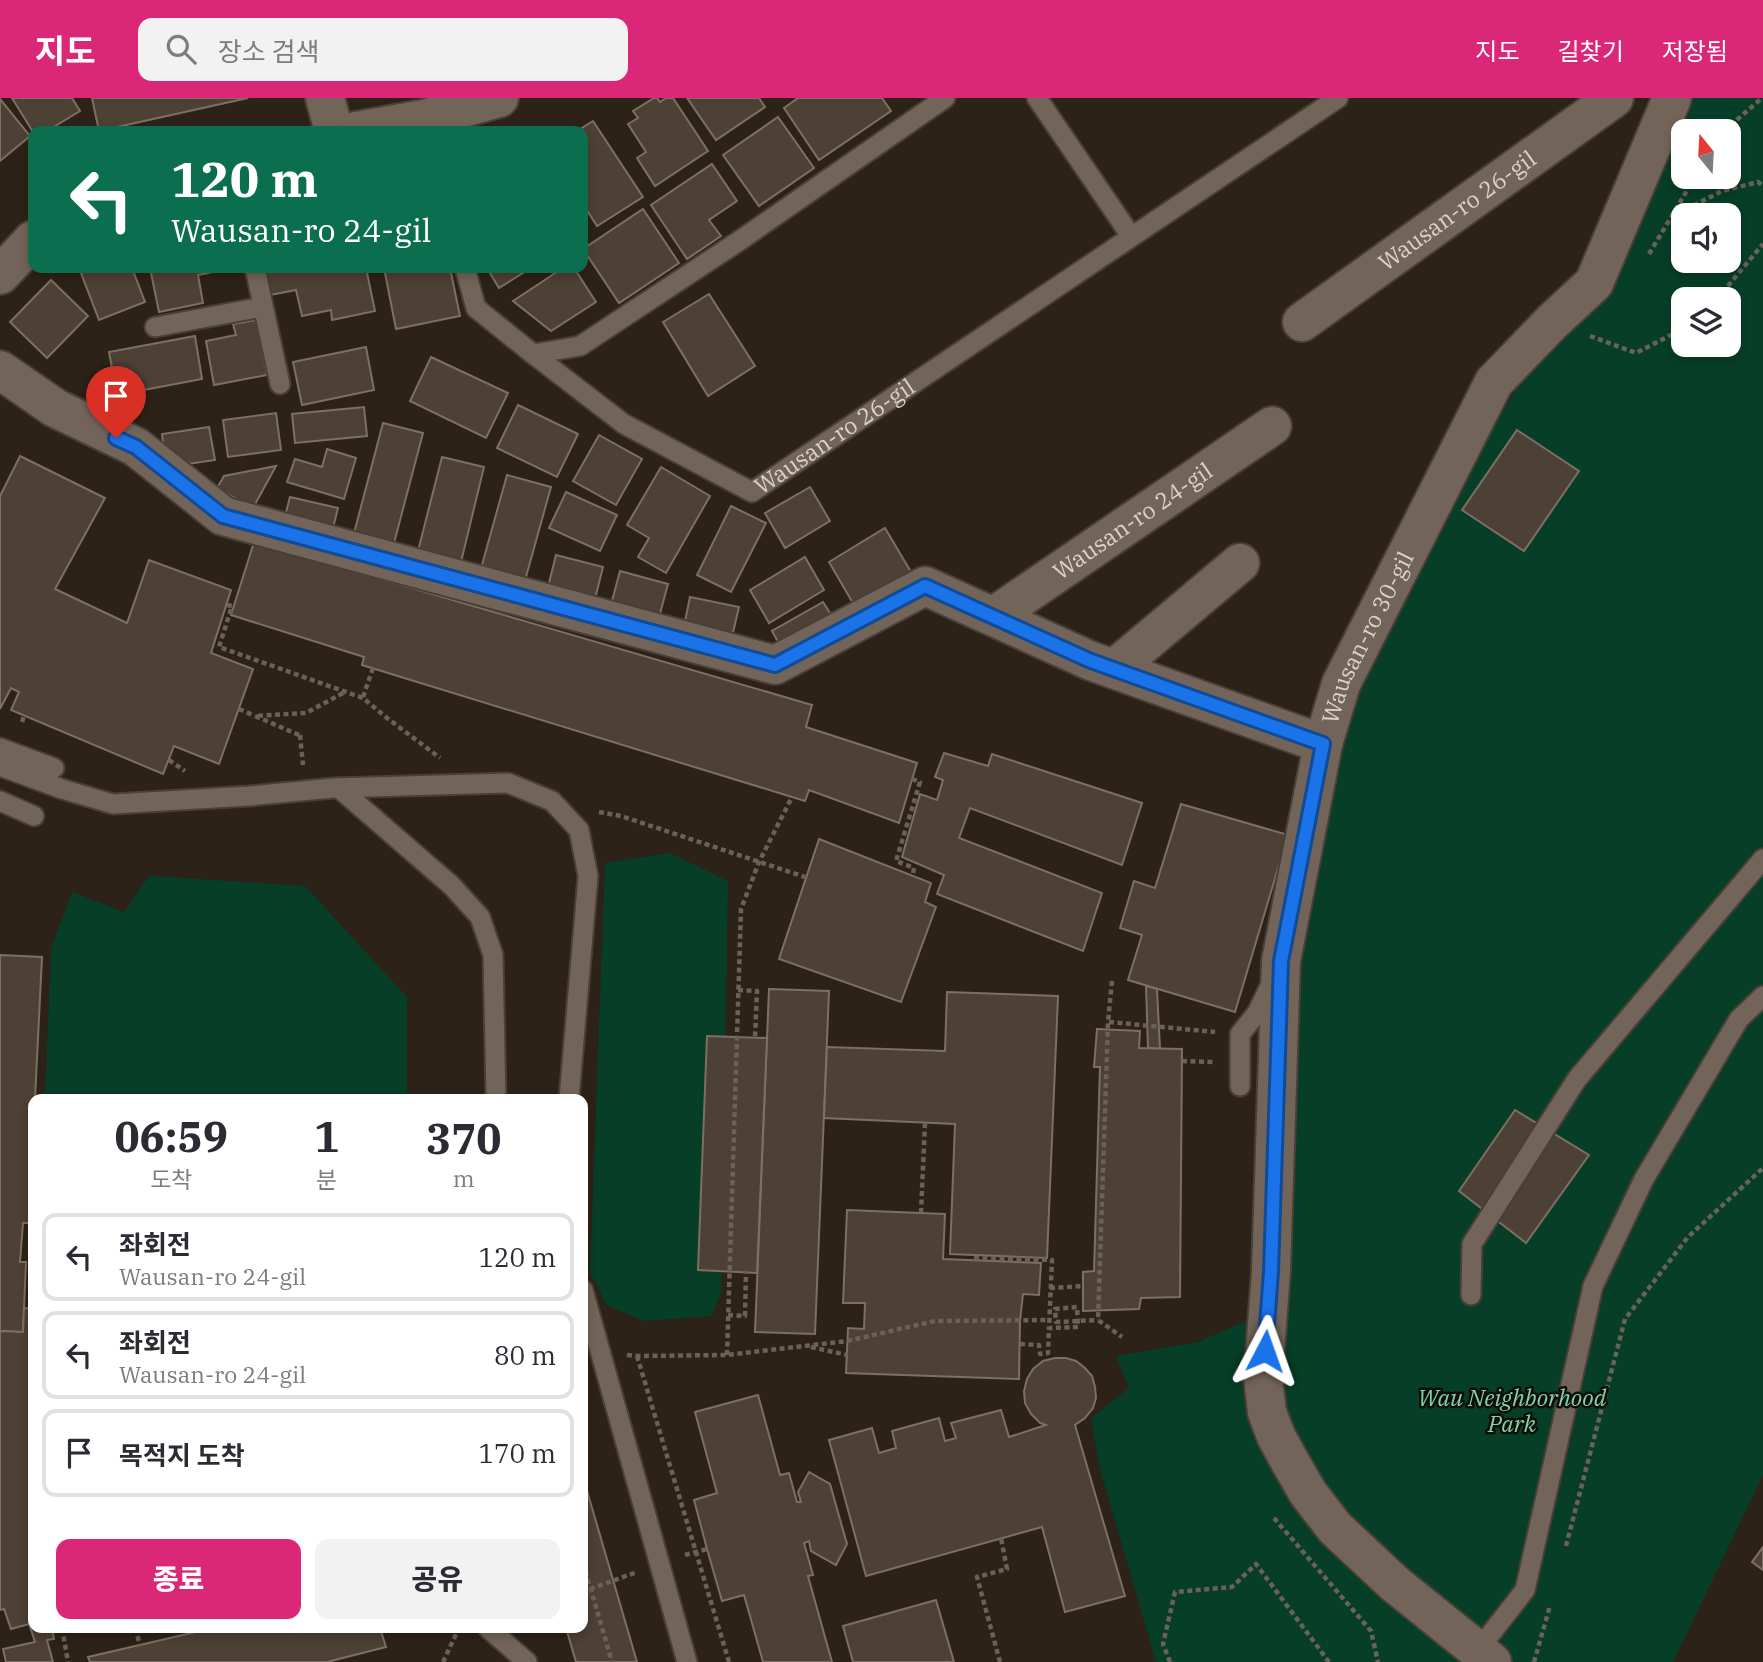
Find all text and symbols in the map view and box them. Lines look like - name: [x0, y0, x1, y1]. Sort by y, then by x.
- search box: [138, 18, 628, 81]
- text: 지도: [35, 29, 96, 72]
- icon: search: [162, 30, 200, 68]
- text: 장소 검색: [218, 34, 319, 68]
- text: 지도: [1475, 35, 1520, 67]
- text: 길찾기: [1558, 35, 1624, 67]
- text: 저장됨: [1662, 35, 1728, 67]
- north arrow: [1671, 119, 1741, 189]
- map controls: [1671, 119, 1741, 357]
- street label: Wausan-ro 26-gil: [1372, 143, 1541, 277]
- text: 120 m: [171, 147, 318, 210]
- icon: left: [56, 154, 147, 245]
- button: sound: [1671, 203, 1741, 273]
- text: Wausan-ro 24-gil: [171, 209, 431, 251]
- button: layers: [1671, 287, 1741, 357]
- pin: [86, 366, 146, 438]
- street label: Wausan-ro 26-gil: [748, 371, 920, 500]
- icon: arrive: [97, 377, 135, 415]
- street label: Wausan-ro 24-gil: [1046, 455, 1218, 586]
- street label: Wausan-ro 30-gil: [1314, 546, 1420, 727]
- text: 06:59: [114, 1109, 228, 1164]
- text: 1: [314, 1109, 340, 1164]
- text: 370: [426, 1111, 502, 1166]
- text: m: [453, 1163, 475, 1193]
- text: 도착: [150, 1164, 192, 1194]
- text: 분: [316, 1164, 338, 1194]
- text: 좌회전: [119, 1227, 191, 1261]
- icon: left: [60, 1238, 98, 1276]
- text: 120 m: [478, 1240, 556, 1274]
- text: Wausan-ro 24-gil: [119, 1261, 306, 1291]
- position arrow: [1228, 1314, 1302, 1388]
- text: 좌회전: [119, 1325, 191, 1359]
- icon: left: [60, 1336, 98, 1374]
- text: 80 m: [494, 1338, 556, 1372]
- text: Wausan-ro 24-gil: [119, 1359, 306, 1389]
- park label: Wau Neighborhood Park: [1418, 1382, 1607, 1438]
- icon: arrive: [60, 1434, 98, 1472]
- text: 170 m: [478, 1436, 556, 1470]
- text: 목적지 도착: [119, 1438, 245, 1472]
- button: 종료: [56, 1539, 301, 1619]
- button: 공유: [315, 1539, 560, 1619]

